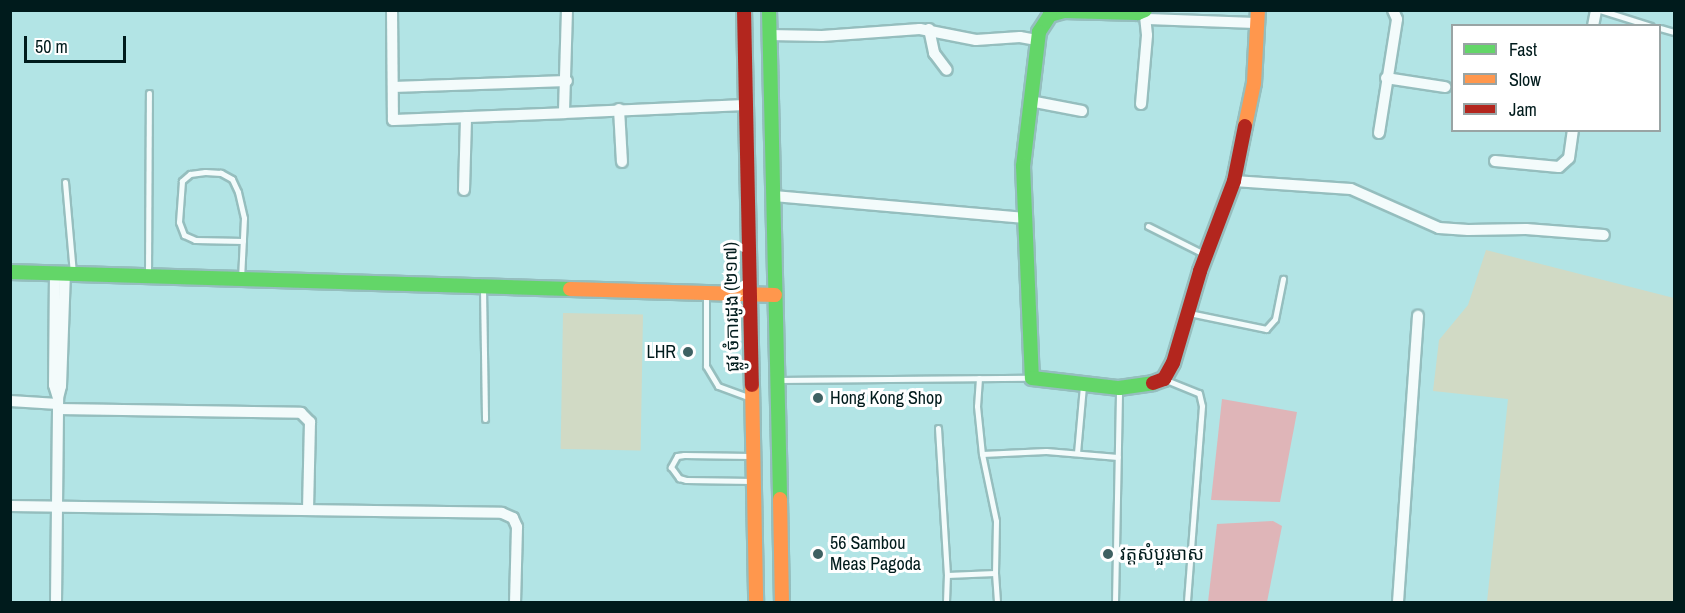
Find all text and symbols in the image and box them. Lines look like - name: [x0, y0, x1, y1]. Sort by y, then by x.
- scale bar: [27, 24, 129, 62]
- legend: [1451, 24, 1661, 132]
- text: 50 m: [35, 34, 68, 59]
- text: Fast: [1509, 37, 1537, 62]
- text: Slow: [1509, 67, 1541, 92]
- text: Jam: [1509, 97, 1537, 122]
- street label: ផ្លូវ ចំការដូង (២១៧): [720, 242, 744, 372]
- place label: LHR: [646, 341, 676, 363]
- marker: LHR: [681, 345, 695, 359]
- place label: Hong Kong Shop: [830, 387, 942, 409]
- marker: Hong Kong Shop: [811, 391, 825, 405]
- place label: 56 Sambou Meas Pagoda: [830, 533, 921, 576]
- place label: វត្តសំបួរមាស: [1120, 543, 1204, 565]
- marker: 56 Sambou Meas Pagoda: [811, 547, 825, 561]
- marker: វត្តសំបួរមាស: [1101, 547, 1115, 561]

